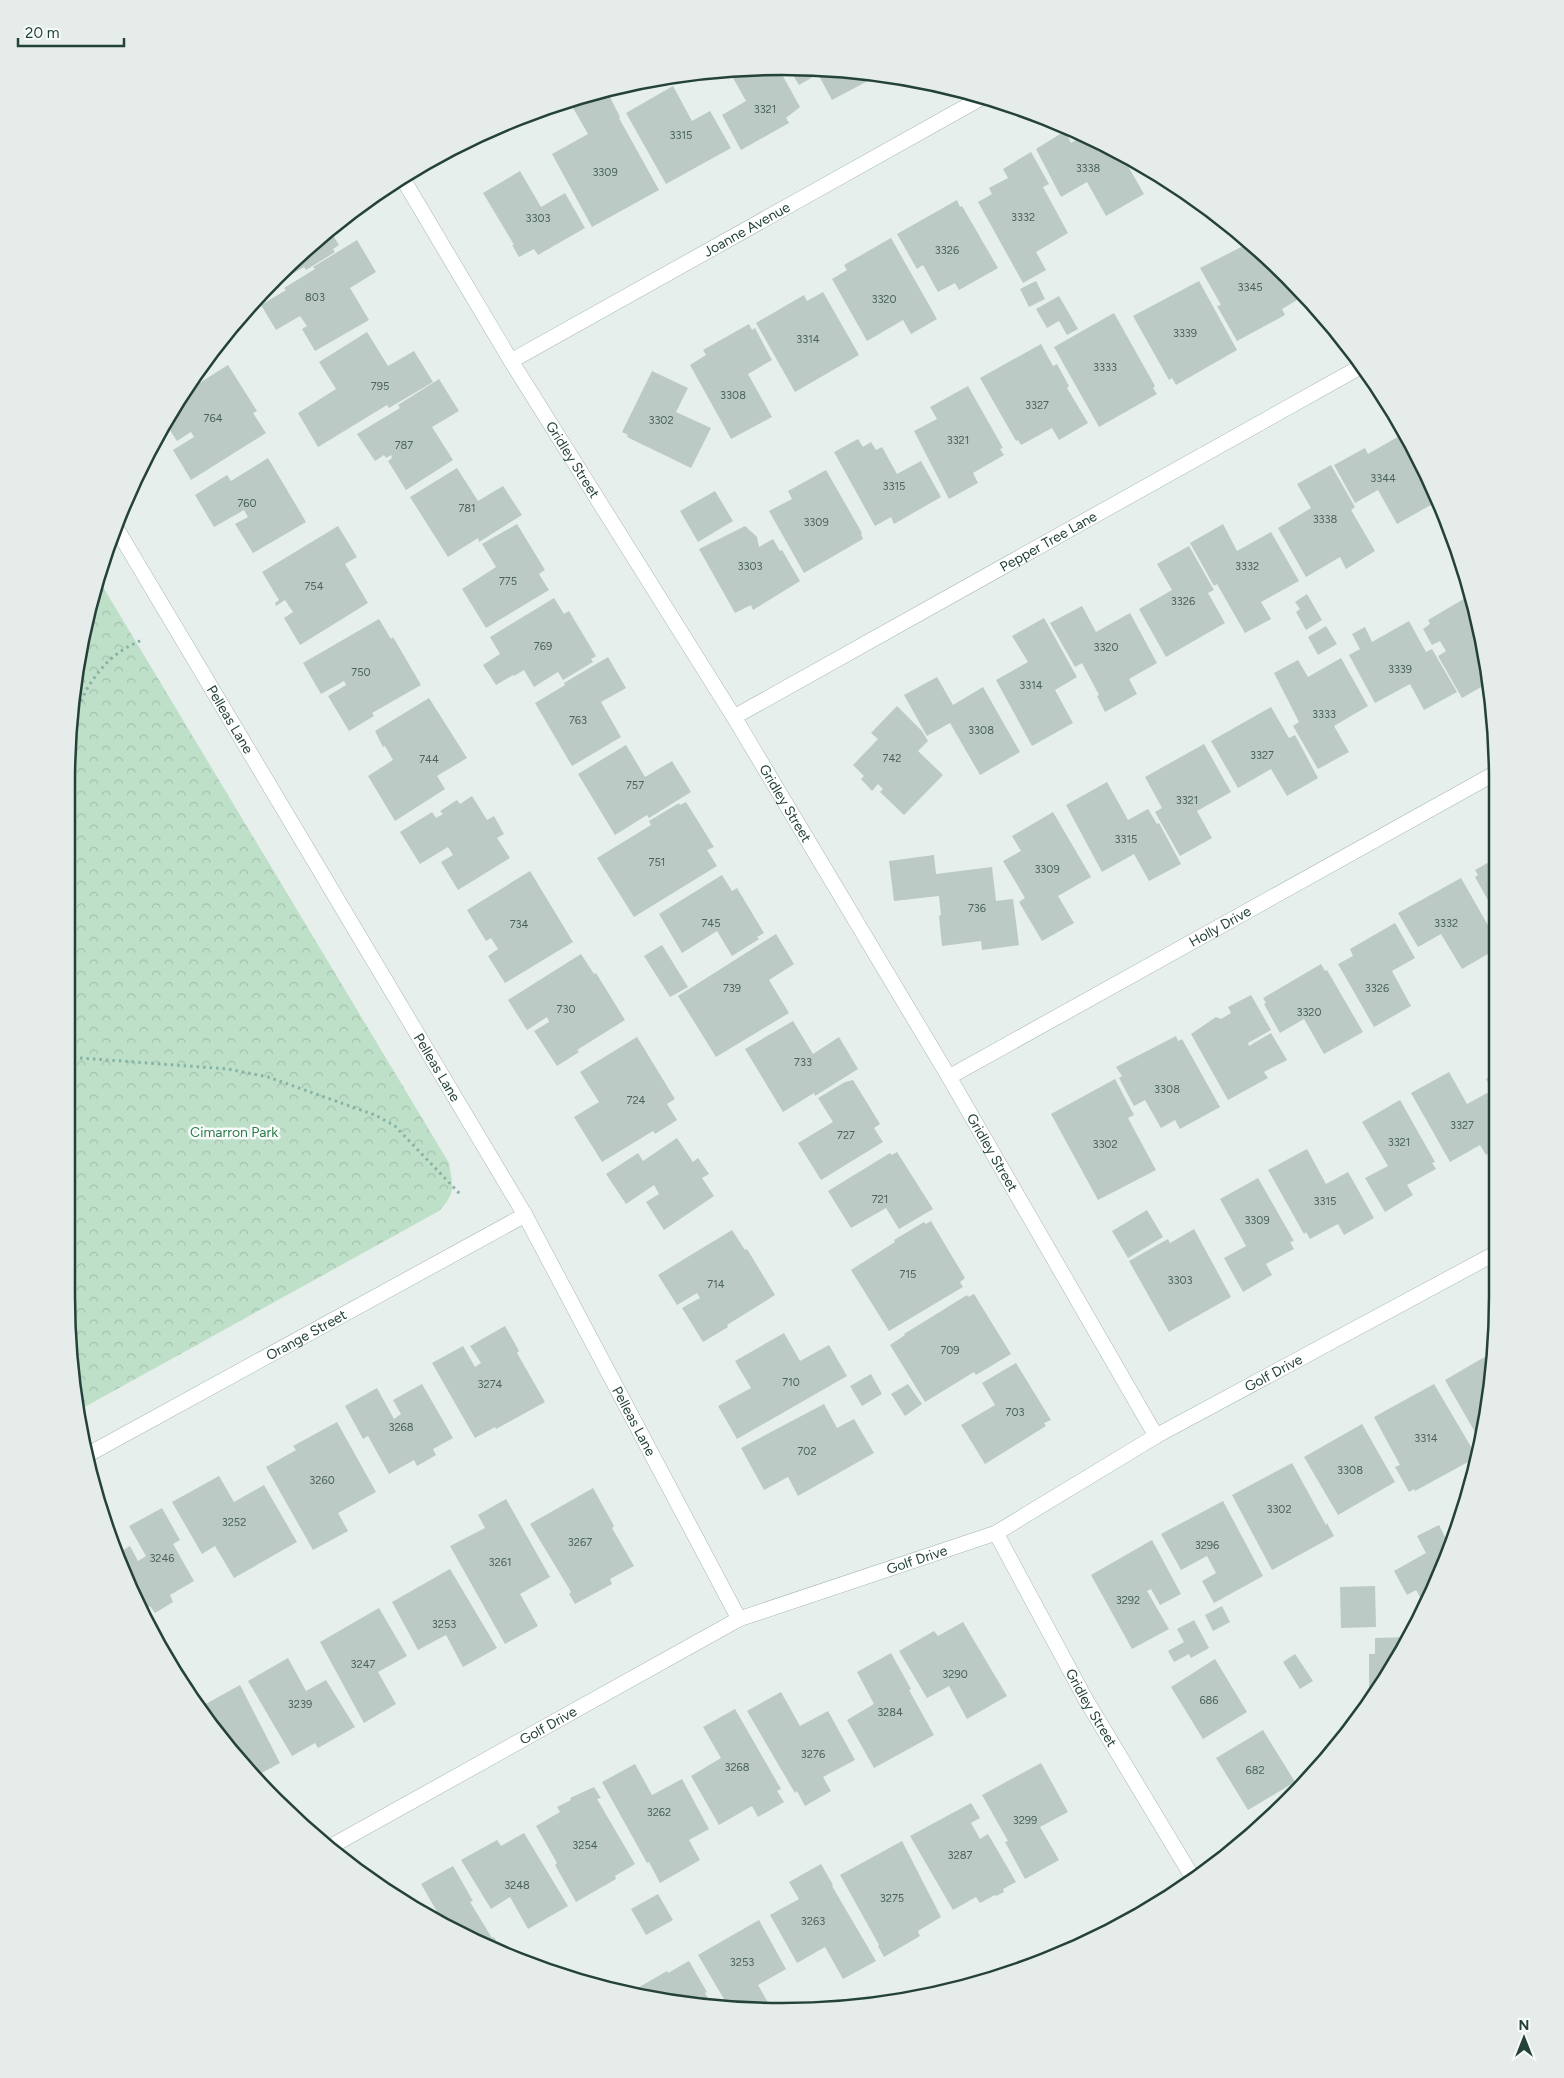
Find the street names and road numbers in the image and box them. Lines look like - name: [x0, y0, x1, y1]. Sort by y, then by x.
- street label: Joanne Avenue: [700, 198, 793, 260]
- street label: Gridley Street: [542, 418, 603, 501]
- street label: Pepper Tree Lane: [997, 507, 1100, 575]
- street label: Pelleas Lane: [203, 682, 257, 757]
- street label: Gridley Street: [756, 761, 815, 845]
- street label: Holly Drive: [1186, 902, 1254, 950]
- street label: Pelleas Lane: [410, 1030, 464, 1105]
- street label: Gridley Street: [963, 1110, 1022, 1194]
- street label: Orange Street: [263, 1306, 349, 1364]
- street label: Golf Drive: [1242, 1350, 1305, 1395]
- street label: Pelleas Lane: [609, 1383, 660, 1459]
- street label: Golf Drive: [884, 1541, 950, 1578]
- street label: Gridley Street: [1062, 1666, 1121, 1750]
- street label: Golf Drive: [517, 1702, 580, 1748]

